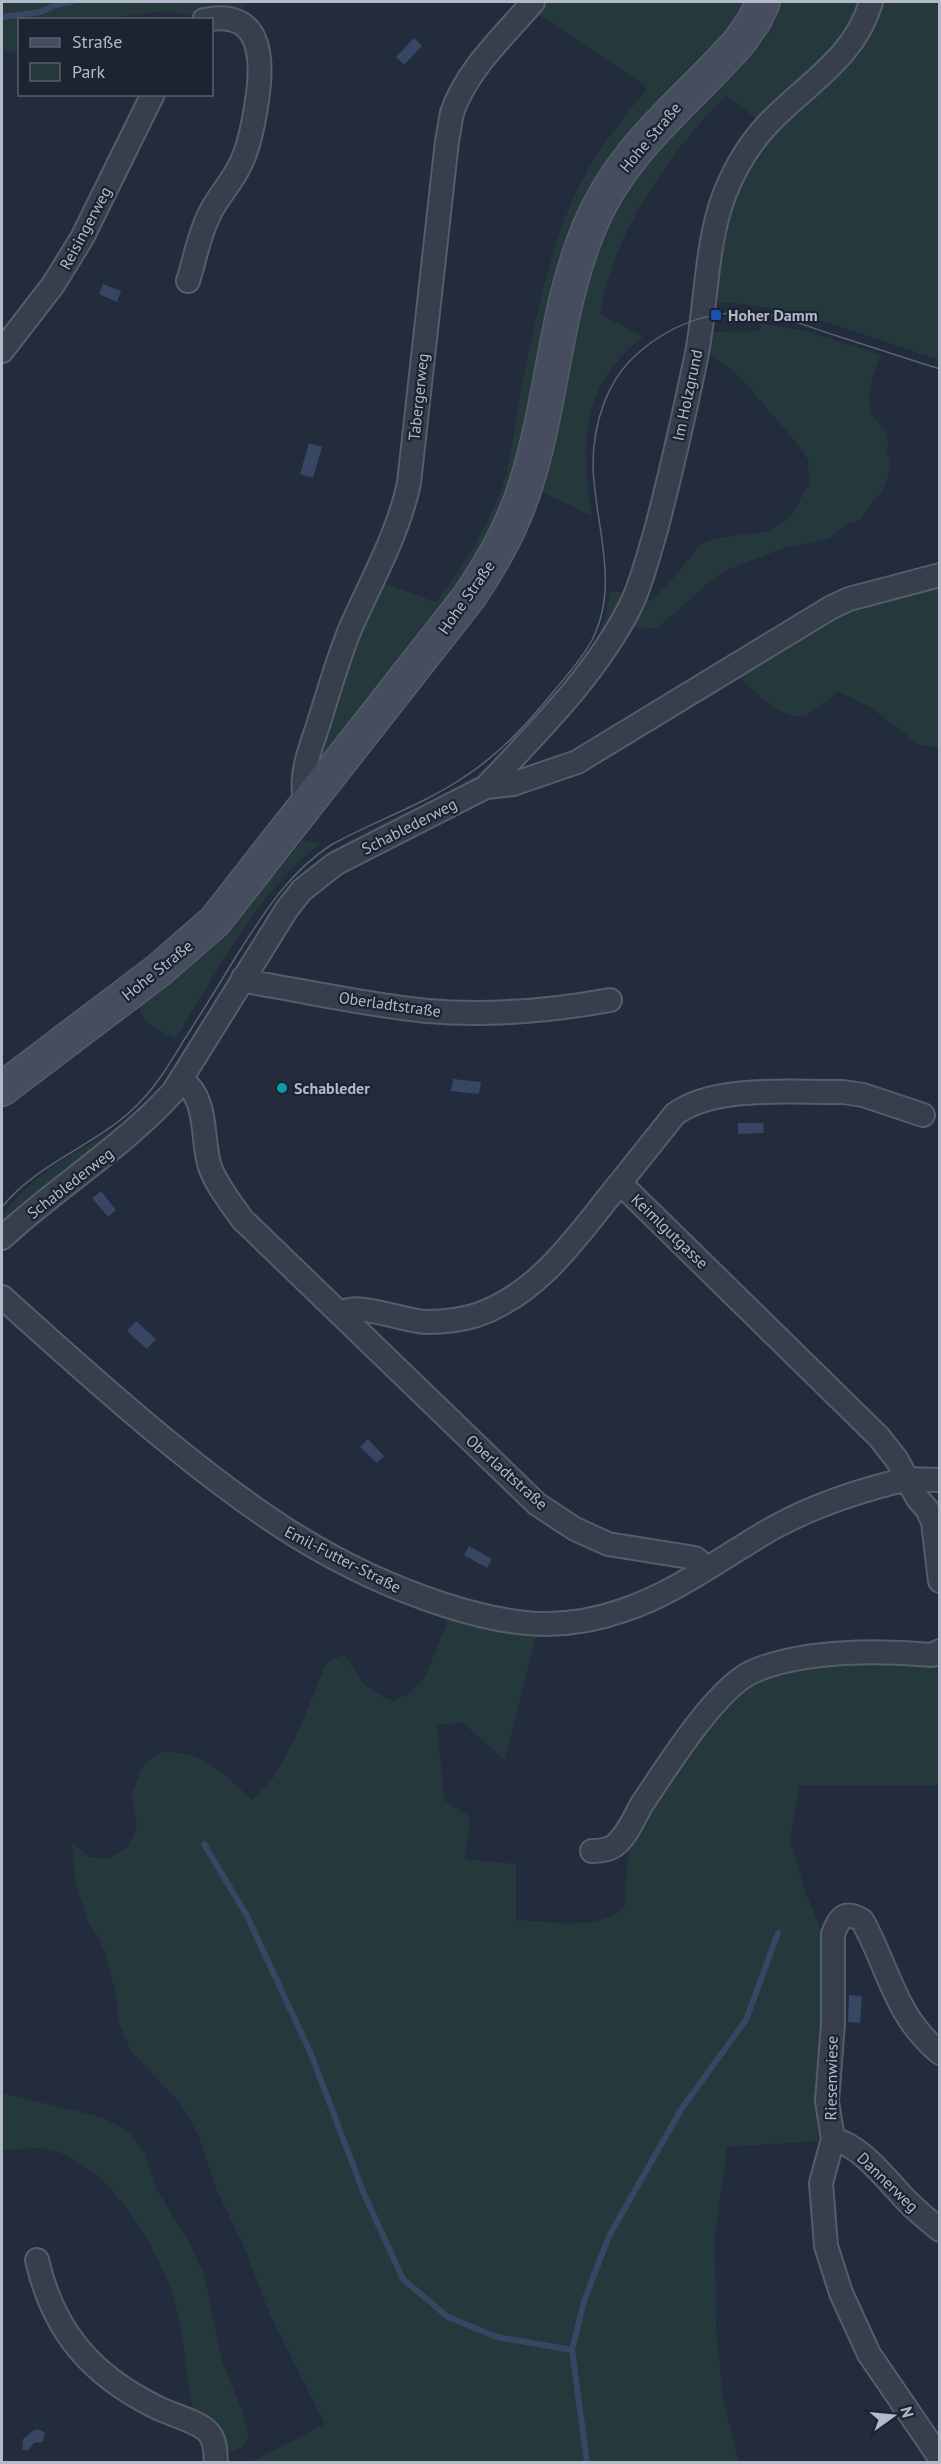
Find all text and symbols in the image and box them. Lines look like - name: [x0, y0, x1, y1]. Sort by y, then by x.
- legend: [18, 18, 213, 96]
- text: Straße: [72, 30, 123, 53]
- text: Park: [72, 60, 105, 83]
- street label: Hohe Straße: [615, 98, 685, 176]
- street label: Reisingerweg: [55, 183, 115, 273]
- place label: Hoher Damm: [728, 305, 818, 325]
- marker: Hoher Damm: [709, 308, 723, 322]
- street label: Im Holzgrund: [668, 348, 706, 442]
- street label: Tabergerweg: [403, 352, 433, 442]
- street label: Hohe Straße: [433, 556, 499, 638]
- street label: Schablederweg: [358, 793, 460, 859]
- street label: Hohe Straße: [118, 935, 196, 1005]
- street label: Oberladtstraße: [338, 987, 442, 1021]
- place label: Schableder: [294, 1078, 370, 1098]
- marker: Schableder: [275, 1081, 289, 1095]
- street label: Schablederweg: [23, 1143, 117, 1223]
- street label: Keimlgutgasse: [627, 1189, 713, 1273]
- street label: Oberladtstraße: [462, 1430, 552, 1514]
- street label: Emil-Futter-Straße: [281, 1521, 405, 1597]
- street label: Riesenwiese: [820, 2036, 842, 2120]
- street label: Dannerweg: [853, 2148, 923, 2216]
- north arrow: [863, 2386, 923, 2446]
- text: N: [896, 2404, 919, 2420]

